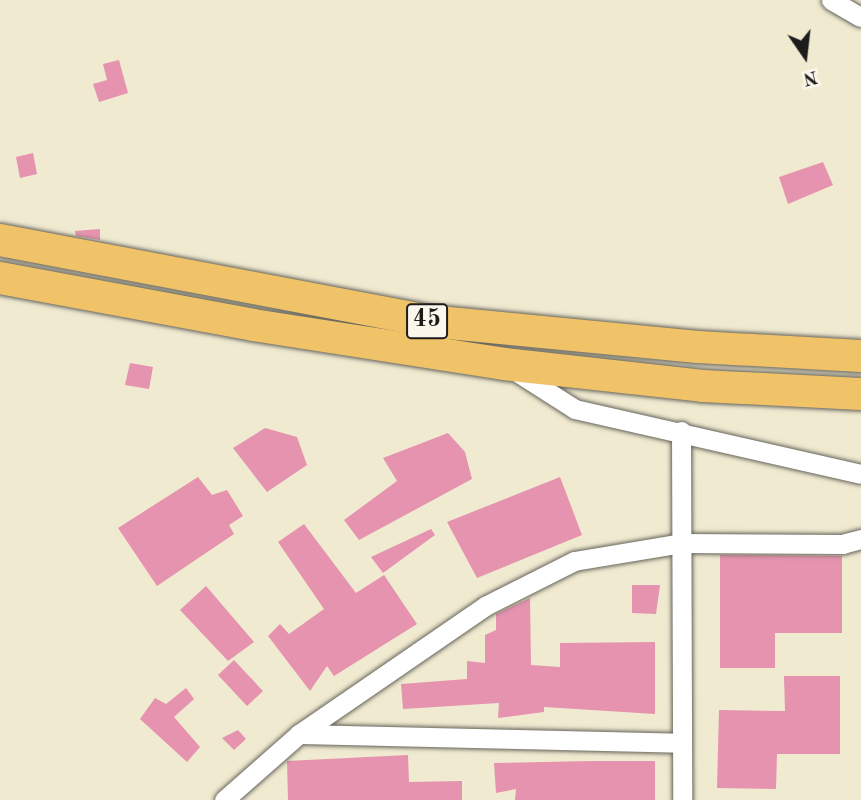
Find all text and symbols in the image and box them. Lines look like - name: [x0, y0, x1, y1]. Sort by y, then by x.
- north arrow: [770, 21, 840, 91]
- text: N: [801, 66, 820, 88]
- road number: 45: [406, 300, 448, 342]

